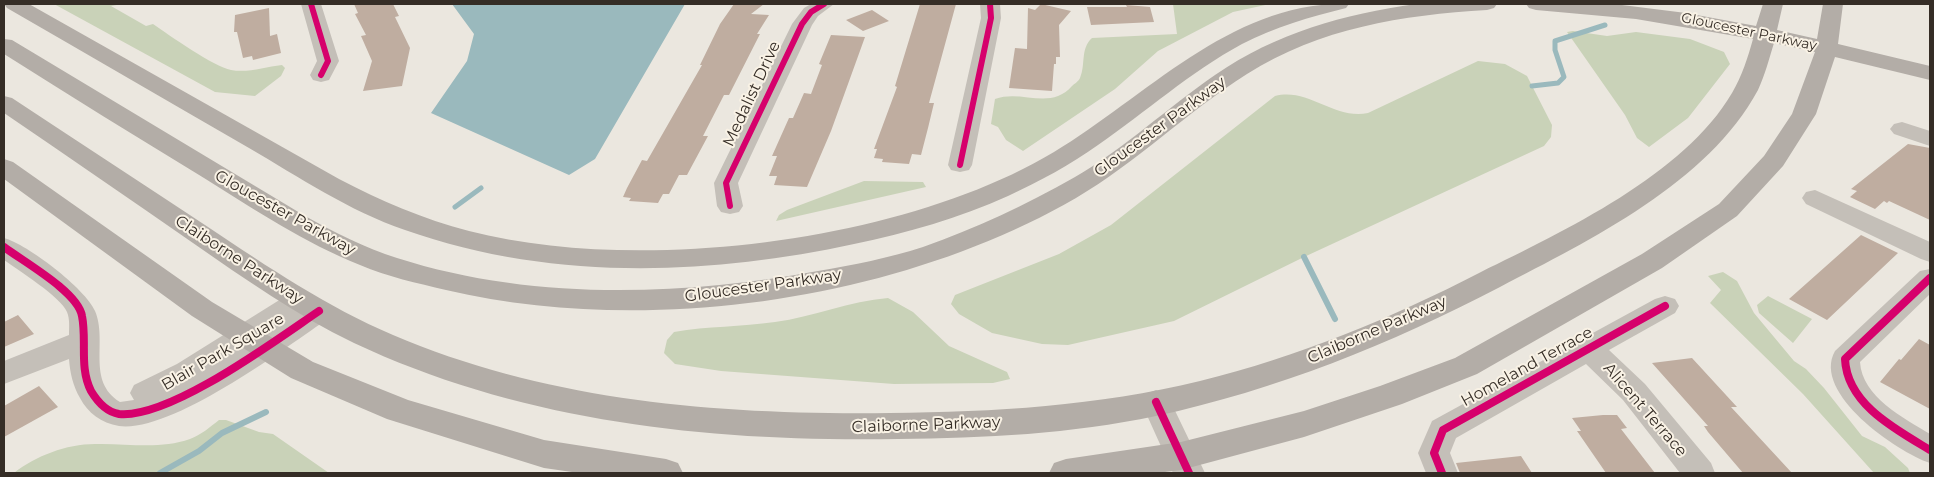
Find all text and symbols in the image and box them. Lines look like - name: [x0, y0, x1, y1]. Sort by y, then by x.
- street label: Gloucester Parkway: [1680, 9, 1818, 55]
- street label: Medalist Drive: [719, 38, 785, 150]
- street label: Gloucester Parkway: [1090, 73, 1230, 181]
- street label: Gloucester Parkway: [211, 166, 359, 260]
- street label: Claiborne Parkway: [171, 211, 307, 309]
- street label: Gloucester Parkway: [683, 266, 843, 306]
- street label: Claiborne Parkway: [1305, 292, 1449, 368]
- street label: Blair Park Square: [158, 309, 288, 395]
- street label: Homeland Terrace: [1458, 323, 1596, 411]
- street label: Alicent Terrace: [1599, 359, 1691, 461]
- street label: Claiborne Parkway: [851, 413, 1001, 437]

